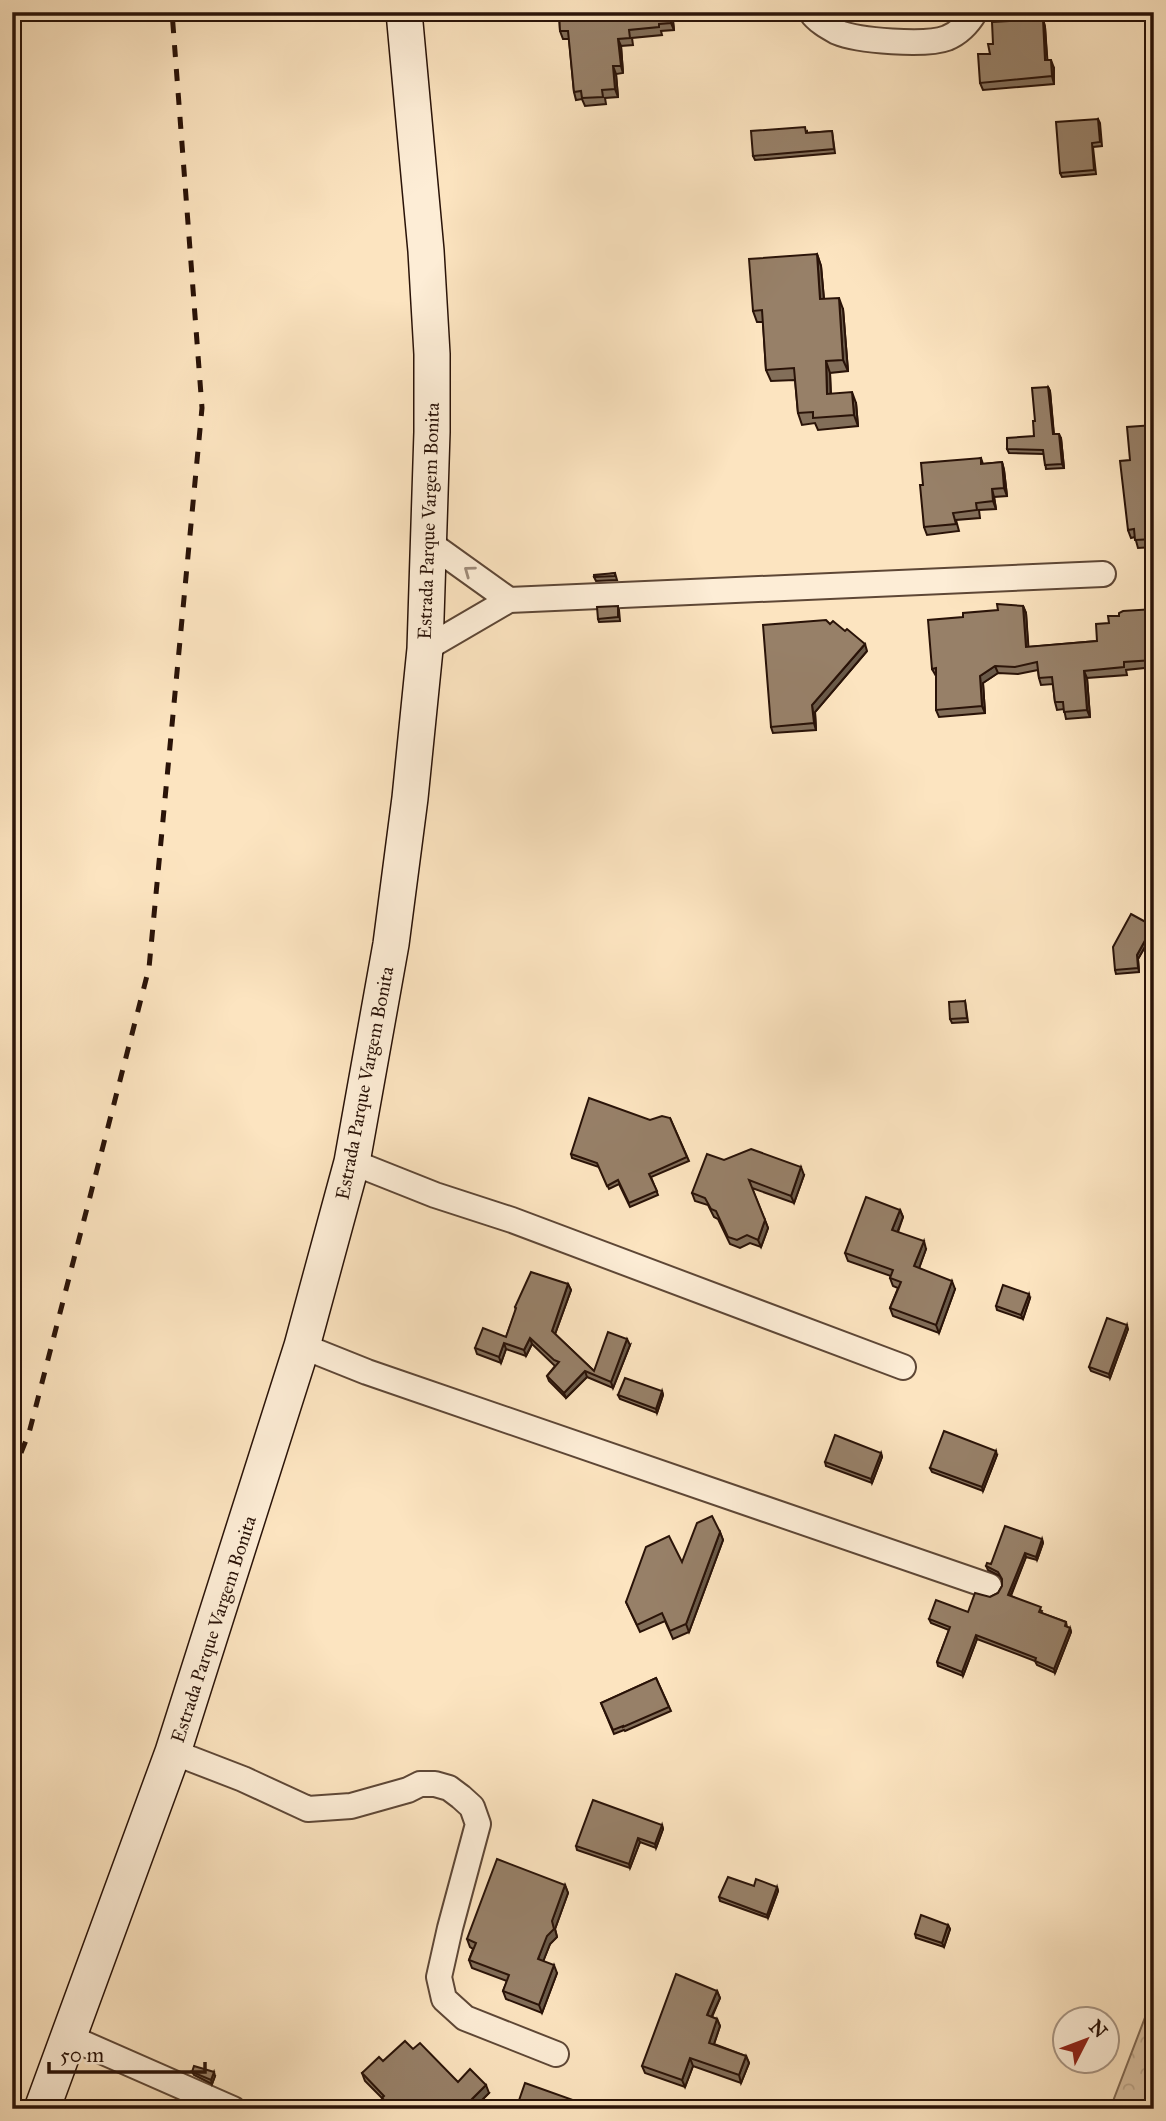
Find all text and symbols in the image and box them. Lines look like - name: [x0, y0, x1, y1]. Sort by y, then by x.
- street label: Estrada Parque Vargem Bonita: [413, 401, 445, 640]
- one-way arrow: [464, 567, 476, 579]
- street label: Estrada Parque Vargem Bonita: [331, 964, 400, 1202]
- street label: Estrada Parque Vargem Bonita: [166, 1512, 262, 1746]
- north arrow: [1050, 2006, 1120, 2076]
- text: N: [1084, 2015, 1112, 2043]
- scale bar: [49, 2030, 205, 2074]
- text: 50 m: [60, 2042, 105, 2068]

